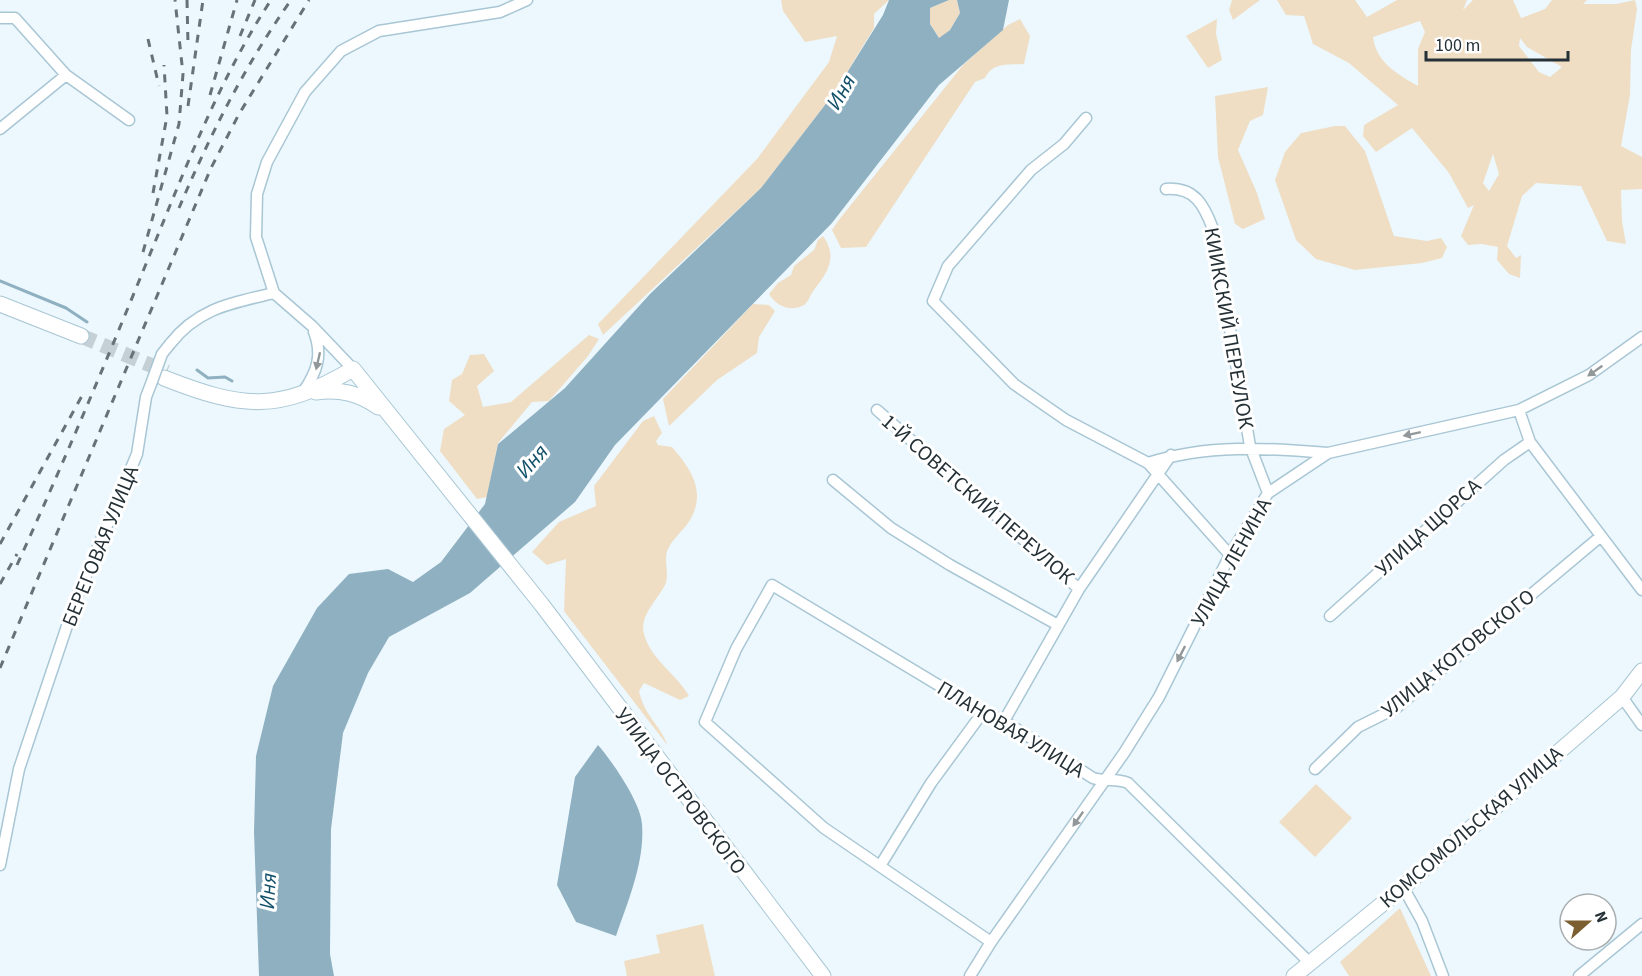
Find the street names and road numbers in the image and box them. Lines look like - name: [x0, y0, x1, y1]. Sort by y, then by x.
- street label: КИИКСКИЙ ПЕРЕУЛОК: [1197, 225, 1262, 432]
- street label: 1-Й СОВЕТСКИЙ ПЕРЕУЛОК: [875, 407, 1082, 592]
- street label: БЕРЕГОВАЯ УЛИЦА: [54, 460, 146, 631]
- street label: УЛИЦА ЩОРСА: [1368, 471, 1488, 583]
- street label: УЛИЦА ЛЕНИНА: [1183, 492, 1279, 632]
- street label: УЛИЦА КОТОВСКОГО: [1375, 582, 1541, 724]
- street label: ПЛАНОВАЯ УЛИЦА: [932, 673, 1091, 785]
- street label: УЛИЦА ОСТРОВСКОГО: [608, 701, 754, 881]
- street label: КОМСОМОЛЬСКАЯ УЛИЦА: [1373, 738, 1570, 915]

